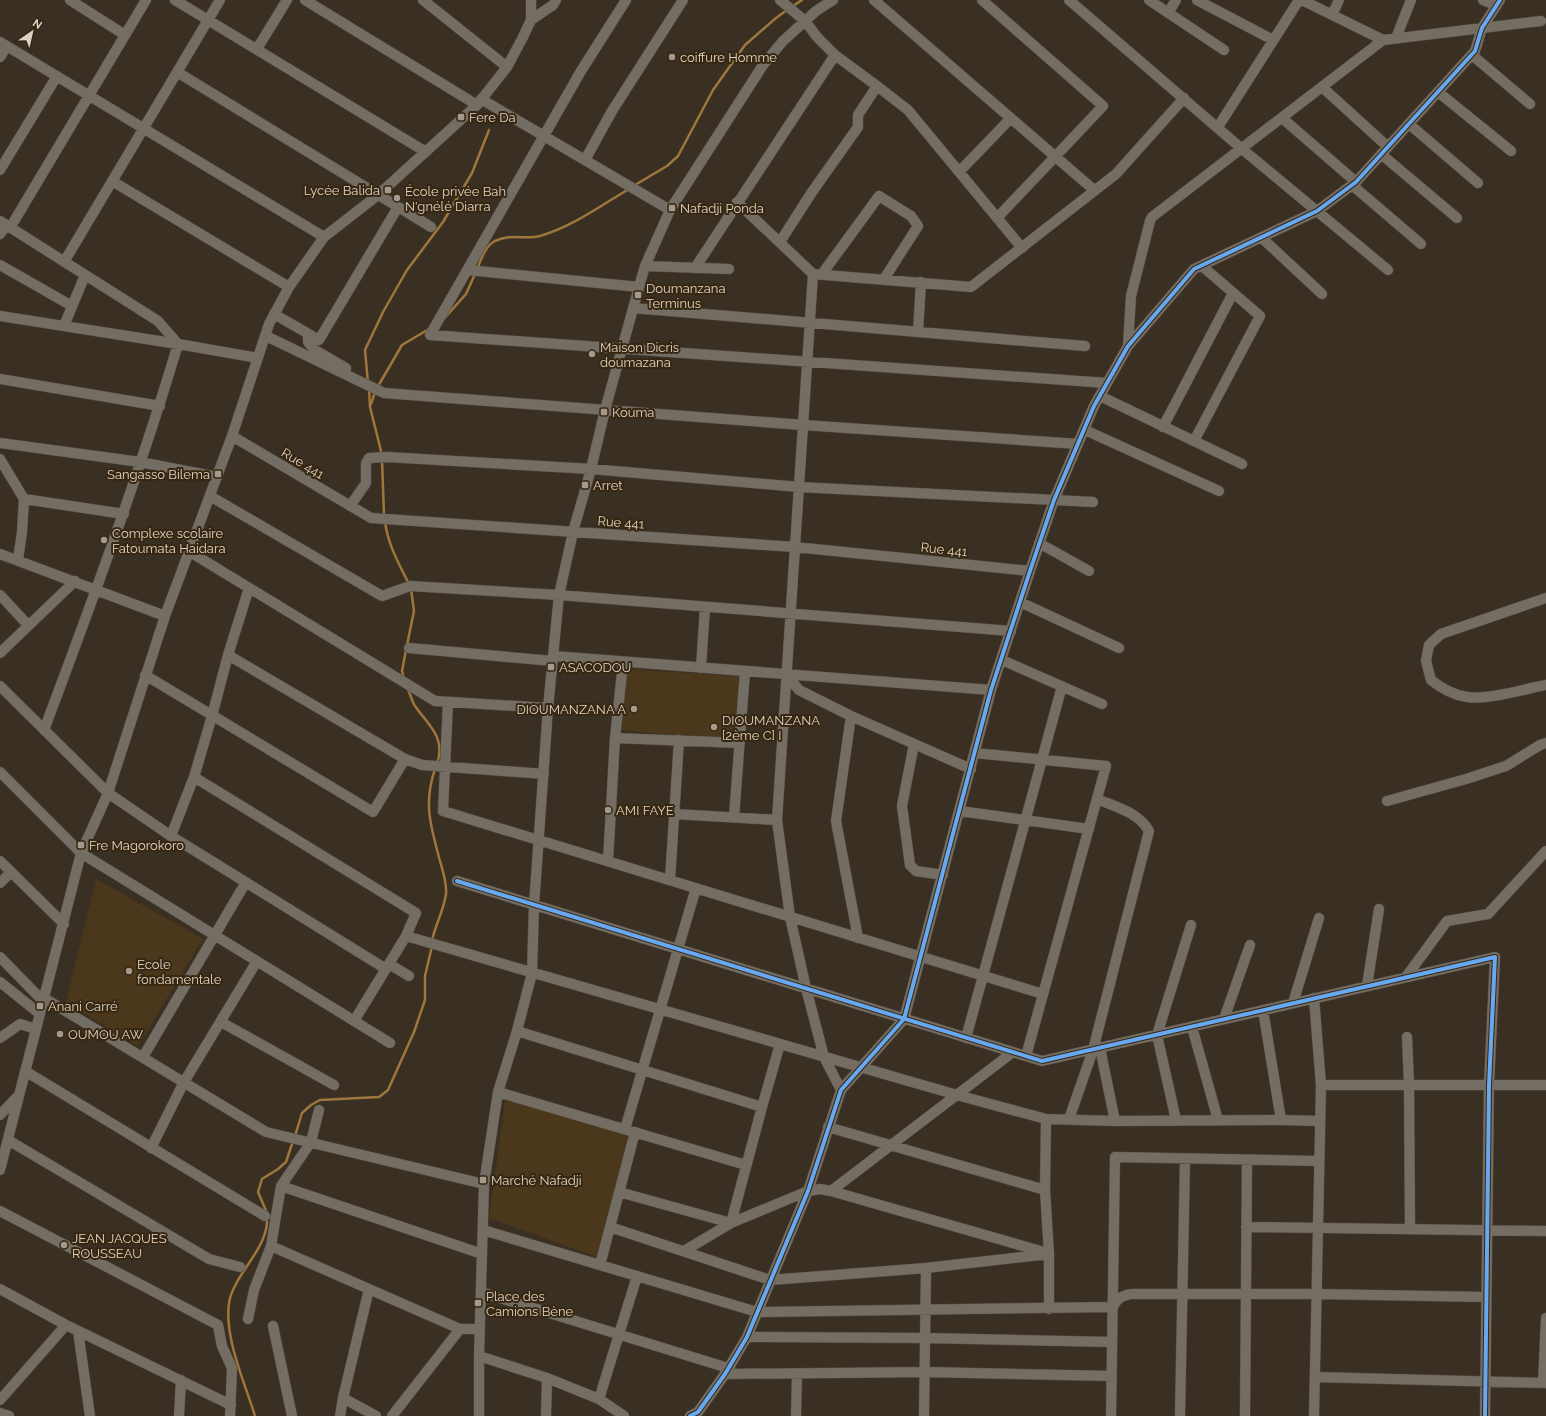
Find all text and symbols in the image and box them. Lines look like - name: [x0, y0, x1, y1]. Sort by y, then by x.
- north arrow: [12, 12, 52, 52]
- text: N: [30, 16, 44, 32]
- place label: coiffure Homme: [680, 50, 777, 65]
- marker: coiffure Homme: [667, 52, 677, 62]
- place label: Fere Da: [469, 110, 516, 125]
- marker: Fere Da: [456, 112, 466, 122]
- place label: Lycée Balida: [304, 183, 380, 198]
- place label: École privée Bah N'gnélé Diarra: [405, 184, 506, 214]
- marker: Lycée Balida: [383, 185, 393, 195]
- marker: École privée Bah N'gnélé Diarra: [392, 193, 402, 203]
- place label: Nafadji Ponda: [680, 201, 764, 216]
- marker: Nafadji Ponda: [667, 203, 677, 213]
- place label: Doumanzana Terminus: [646, 281, 726, 311]
- marker: Doumanzana Terminus: [633, 290, 643, 300]
- place label: Maison Dicris doumazana: [600, 340, 679, 370]
- marker: Maison Dicris doumazana: [587, 349, 597, 359]
- place label: Kouma: [612, 405, 654, 420]
- marker: Kouma: [599, 407, 609, 417]
- street label: Rue 441: [279, 445, 327, 482]
- place label: Sangasso Bilema: [107, 467, 210, 482]
- marker: Sangasso Bilema: [213, 469, 223, 479]
- place label: Arret: [593, 478, 623, 493]
- marker: Arret: [580, 480, 590, 490]
- street label: Rue 441: [597, 513, 645, 532]
- place label: Complexe scolaire Fatoumata Haidara: [112, 526, 226, 556]
- marker: Complexe scolaire Fatoumata Haidara: [99, 535, 109, 545]
- street label: Rue 441: [920, 540, 968, 559]
- place label: ASACODOU: [559, 660, 631, 675]
- marker: ASACODOU: [546, 662, 556, 672]
- place label: DIOUMANZANA A: [517, 702, 626, 717]
- marker: DIOUMANZANA A: [629, 704, 639, 714]
- place label: DIOUMANZANA [2ème C] I: [722, 713, 820, 743]
- marker: DIOUMANZANA [2ème C] I: [709, 722, 719, 732]
- place label: AMI FAYE: [616, 803, 674, 818]
- marker: AMI FAYE: [603, 805, 613, 815]
- place label: Fre Magorokoro: [89, 838, 184, 853]
- marker: Fre Magorokoro: [76, 840, 86, 850]
- place label: Ecole fondamentale: [137, 957, 222, 987]
- marker: Ecole fondamentale: [124, 966, 134, 976]
- place label: Anani Carré: [48, 999, 118, 1014]
- marker: Anani Carré: [35, 1001, 45, 1011]
- place label: OUMOU AW: [68, 1027, 143, 1042]
- marker: OUMOU AW: [55, 1029, 65, 1039]
- place label: Marché Nafadji: [491, 1173, 582, 1188]
- marker: Marché Nafadji: [478, 1175, 488, 1185]
- place label: JEAN JACQUES ROUSSEAU: [72, 1231, 167, 1261]
- marker: JEAN JACQUES ROUSSEAU: [59, 1240, 69, 1250]
- place label: Place des Camions Bène: [486, 1289, 574, 1319]
- marker: Place des Camions Bène: [473, 1298, 483, 1308]

